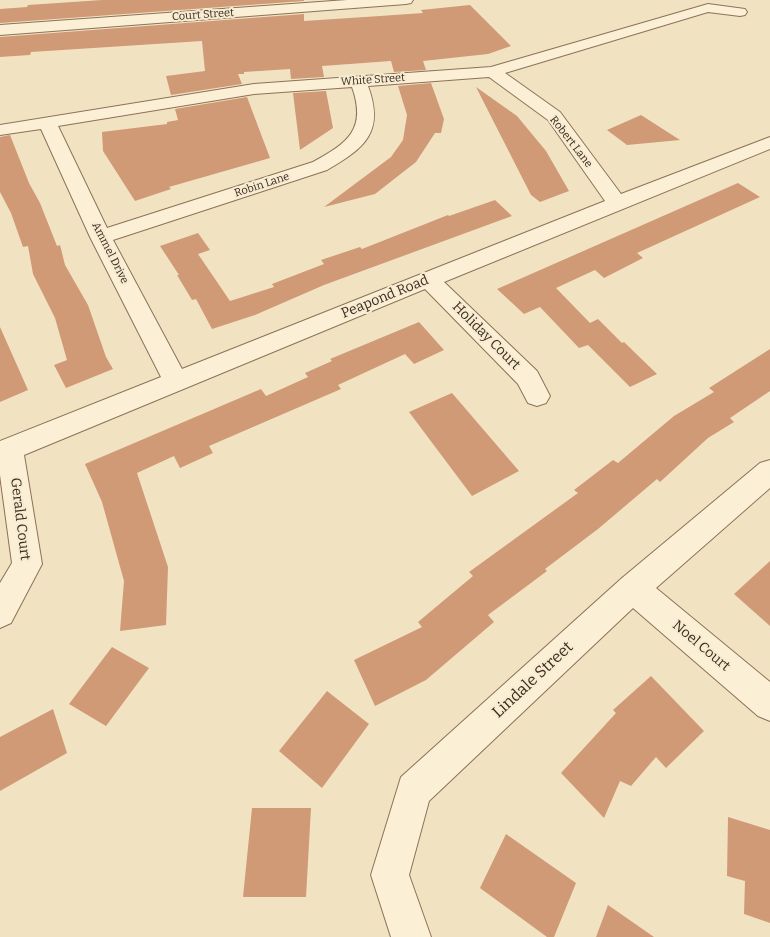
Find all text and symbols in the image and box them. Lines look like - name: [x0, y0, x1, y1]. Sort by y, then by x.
- street label: Court Street: [172, 6, 234, 24]
- street label: White Street: [340, 71, 406, 89]
- street label: Robert Lane: [547, 114, 595, 170]
- street label: Robin Lane: [233, 170, 291, 200]
- street label: Ammel Drive: [89, 220, 131, 286]
- street label: Peapond Road: [339, 272, 431, 322]
- street label: Holiday Court: [448, 298, 524, 374]
- street label: Gerald Court: [7, 477, 33, 561]
- street label: Noel Court: [669, 617, 733, 675]
- street label: Lindale Street: [489, 638, 577, 722]

